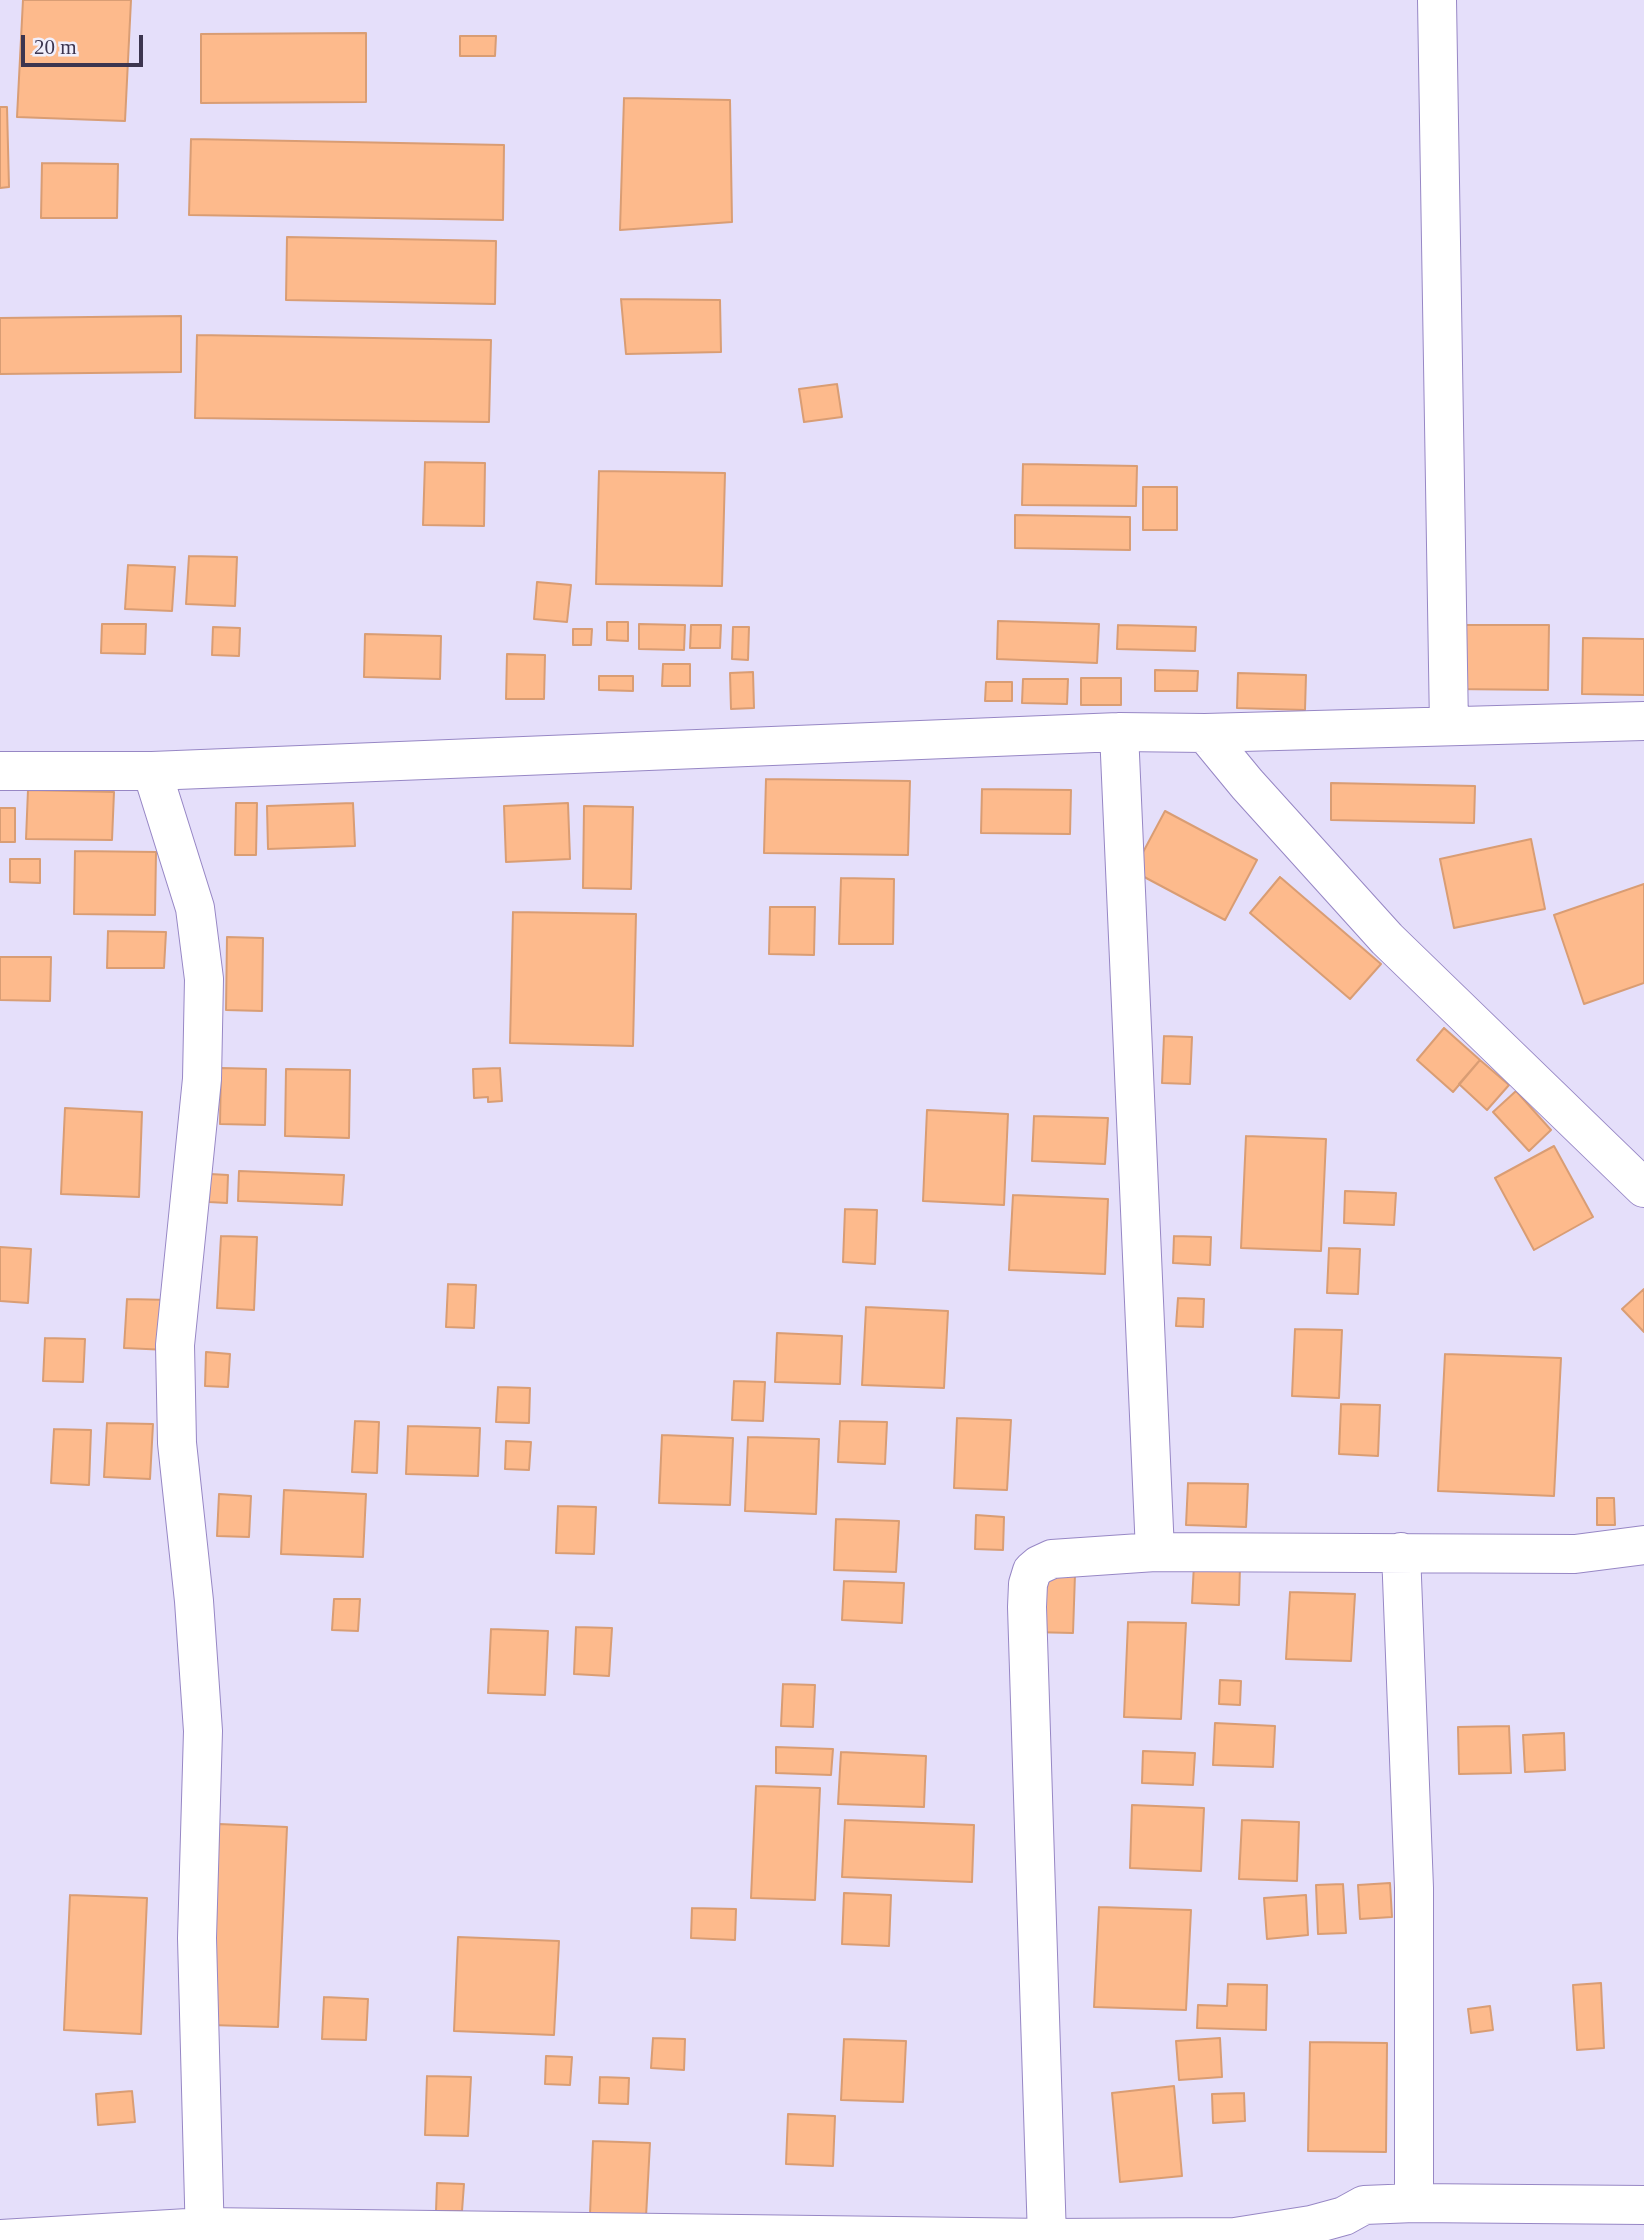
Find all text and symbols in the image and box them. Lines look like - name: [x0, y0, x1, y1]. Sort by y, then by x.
- scale bar: [24, 21, 147, 65]
- text: 20 m: [34, 35, 77, 59]

